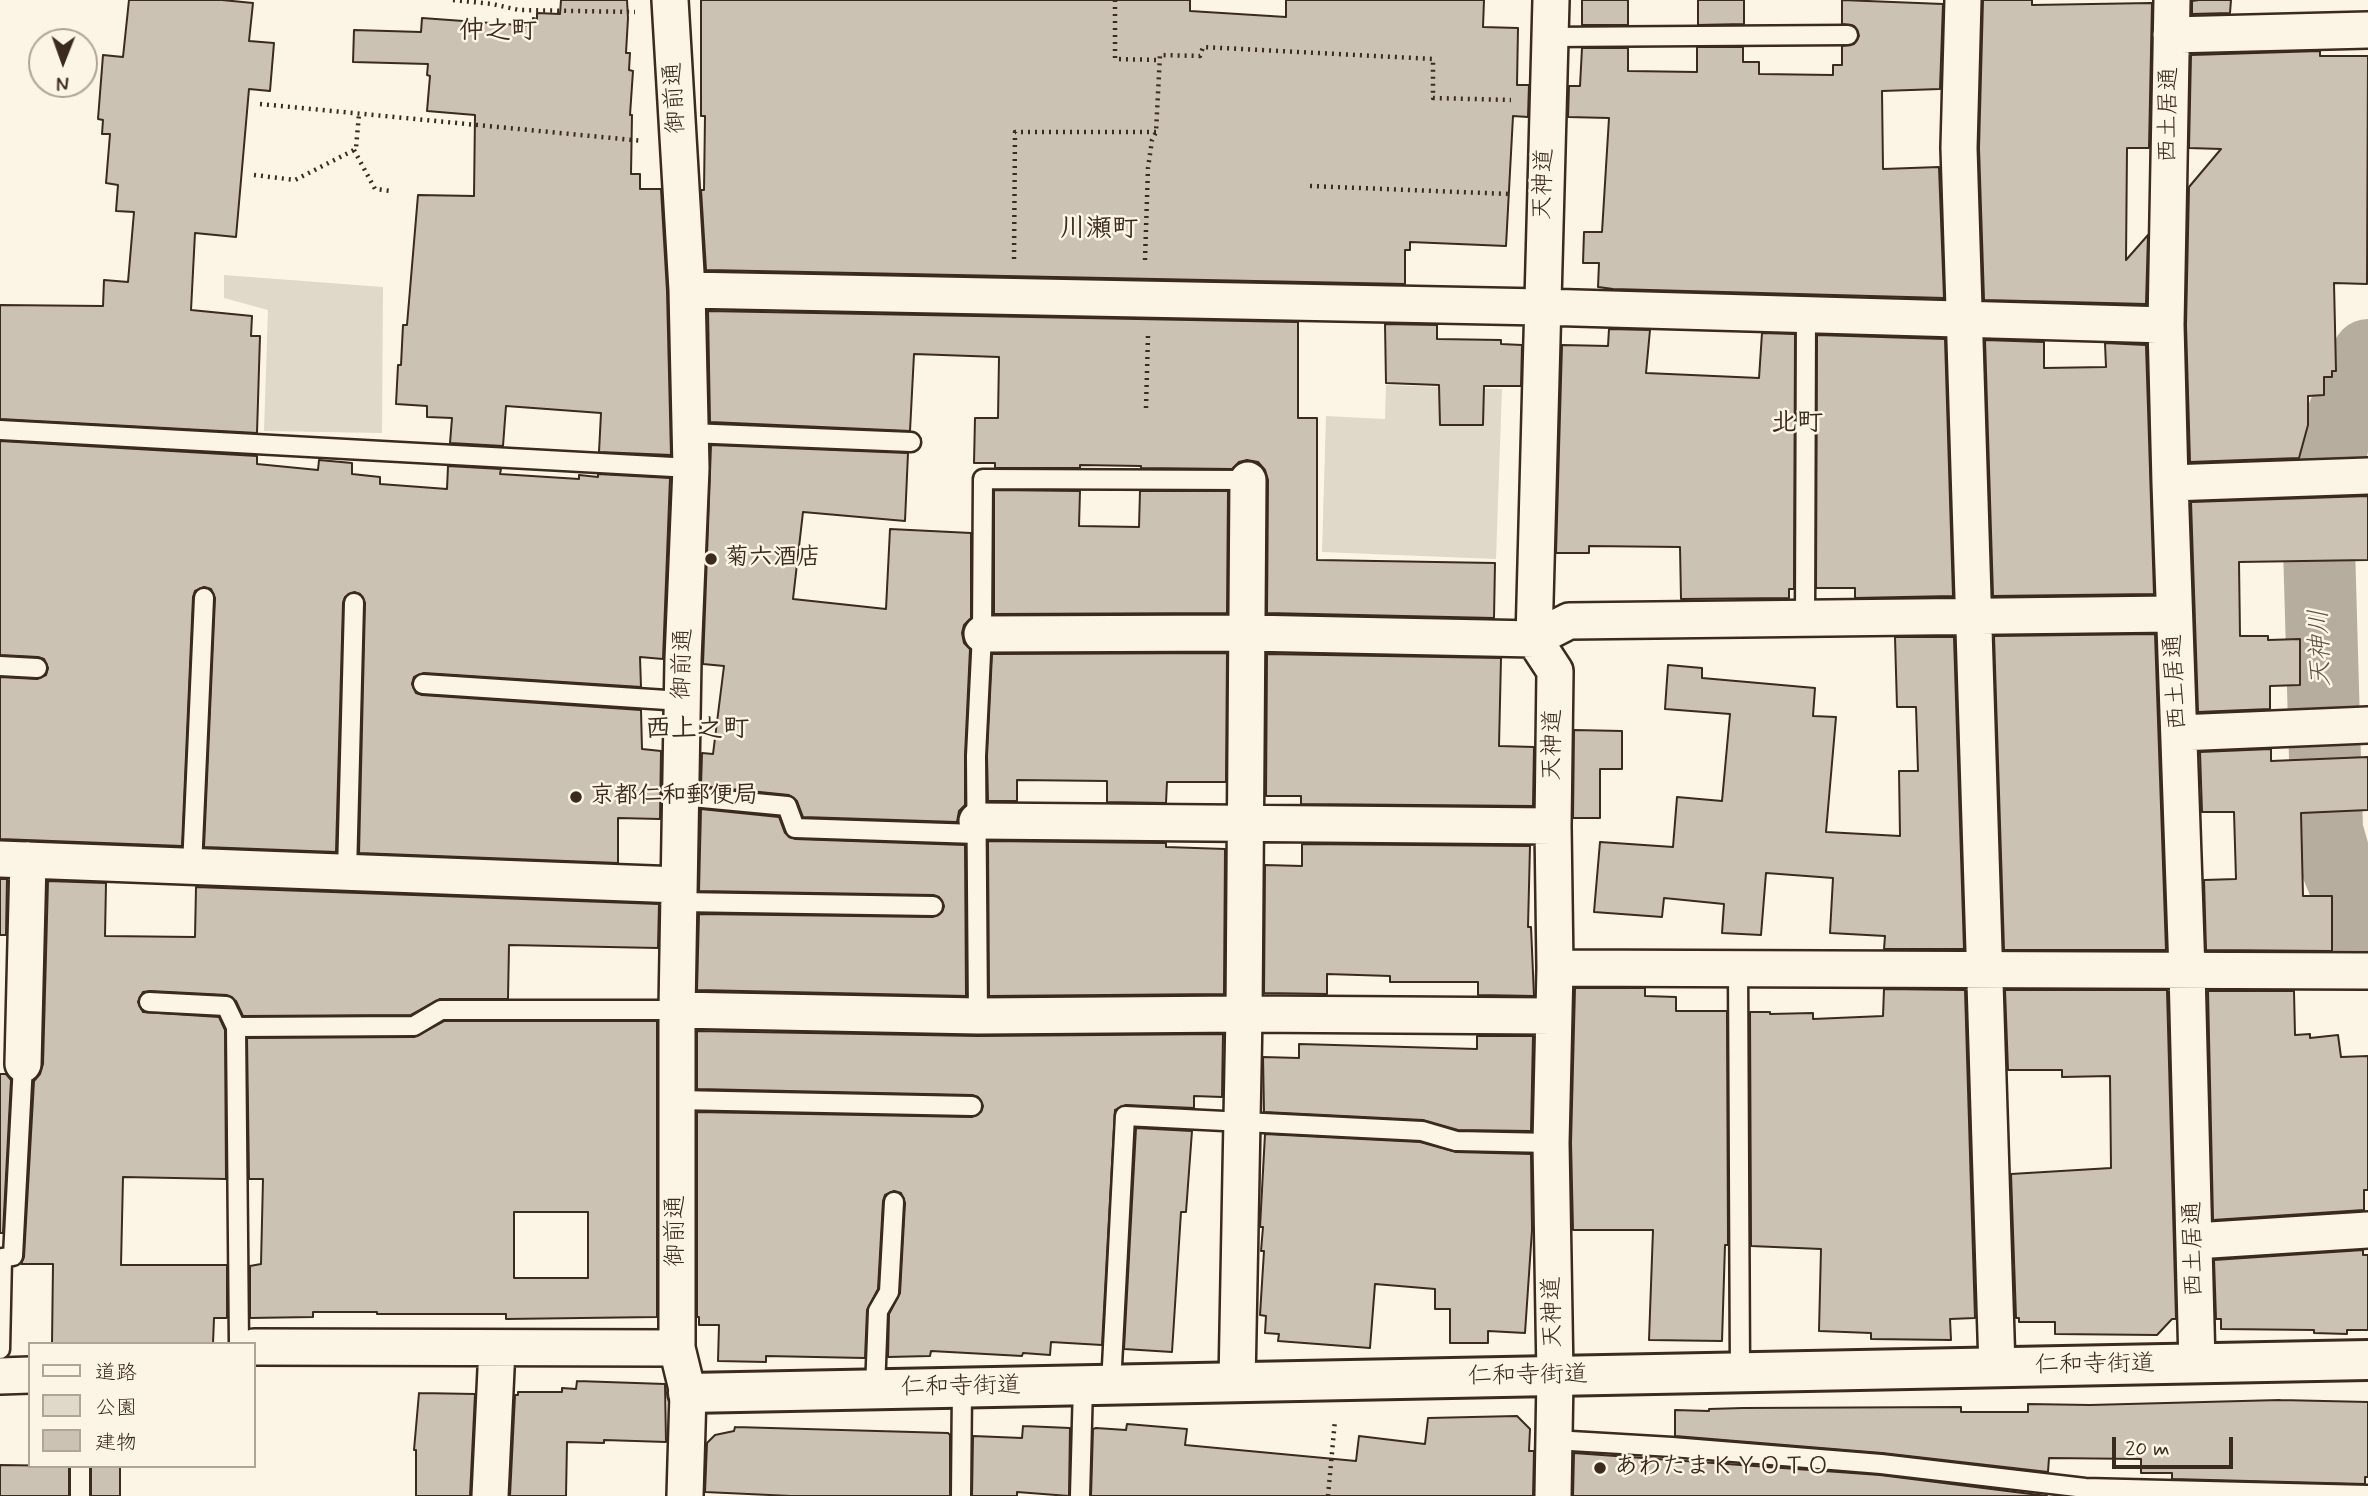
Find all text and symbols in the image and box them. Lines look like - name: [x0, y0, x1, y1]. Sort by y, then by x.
- district label: 仲之町: [459, 17, 537, 49]
- north arrow: [28, 28, 98, 98]
- street label: 御前通: [660, 61, 692, 135]
- street label: 西土居通: [2155, 67, 2185, 163]
- text: N: [56, 70, 69, 95]
- street label: 天神道: [1529, 148, 1561, 220]
- district label: 川瀬町: [1060, 215, 1138, 247]
- district label: 北町: [1771, 409, 1823, 441]
- place label: 菊六酒店: [725, 545, 821, 573]
- marker: 菊六酒店: [703, 551, 719, 567]
- water label: 天神川: [2305, 608, 2339, 688]
- street label: 御前通: [668, 628, 700, 700]
- street label: 西土居通: [2160, 633, 2194, 731]
- street label: 天神道: [1539, 709, 1569, 781]
- district label: 西上之町: [645, 715, 749, 747]
- place label: 京都仁和郵便局: [590, 783, 758, 811]
- marker: 京都仁和郵便局: [568, 789, 584, 805]
- street label: 御前通: [663, 1195, 691, 1267]
- street label: 西土居通: [2180, 1201, 2210, 1297]
- street label: 天神道: [1539, 1276, 1569, 1348]
- legend: [28, 1342, 256, 1468]
- street label: 仁和寺街道: [2035, 1351, 2155, 1381]
- text: 道路: [95, 1359, 137, 1387]
- street label: 仁和寺街道: [1468, 1362, 1588, 1392]
- street label: 仁和寺街道: [901, 1373, 1021, 1403]
- text: 公園: [95, 1394, 137, 1422]
- scale bar: [2116, 1422, 2237, 1466]
- text: 建物: [95, 1429, 137, 1457]
- text: 20 m: [2125, 1435, 2170, 1463]
- place label: あわたまＫＹＯＴＯ: [1614, 1454, 1830, 1482]
- marker: あわたまＫＹＯＴＯ: [1592, 1460, 1608, 1476]

